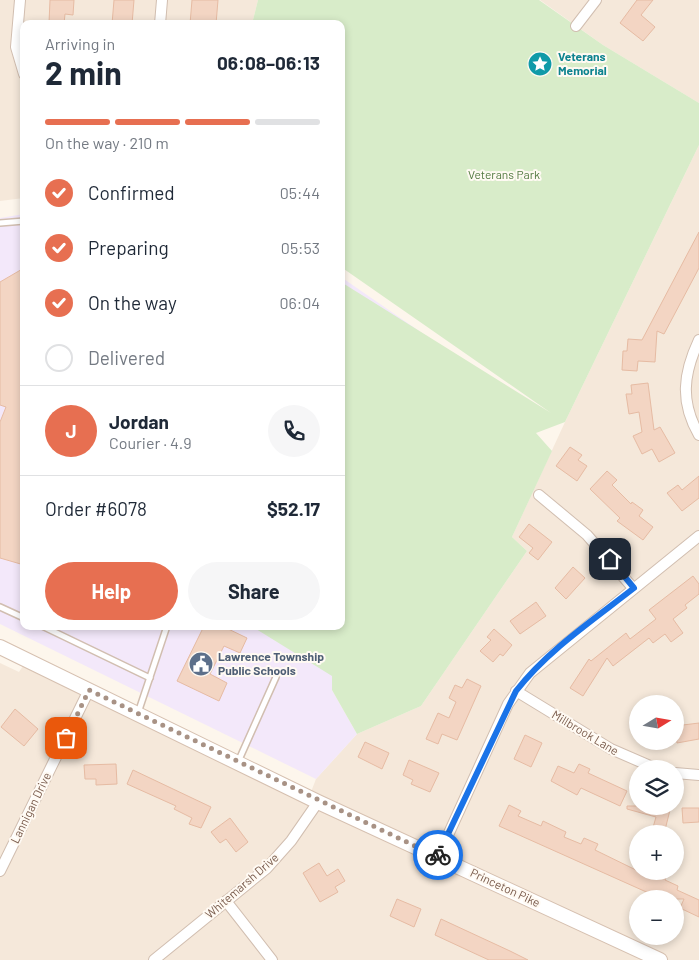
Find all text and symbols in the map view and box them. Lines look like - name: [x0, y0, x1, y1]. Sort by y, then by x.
- text: Arriving in: [45, 34, 115, 53]
- place label: Veterans Memorial: [558, 49, 607, 77]
- text: 06:08–06:13: [217, 51, 320, 74]
- place icon: Veterans Memorial: [527, 51, 553, 77]
- text: 2 min: [45, 53, 122, 91]
- text: On the way · 210 m: [45, 133, 169, 152]
- park label: Veterans Park: [468, 167, 540, 181]
- icon: check: [45, 179, 73, 207]
- text: Confirmed: [88, 181, 175, 204]
- text: 05:44: [280, 183, 320, 202]
- icon: check: [45, 234, 73, 262]
- text: Preparing: [88, 236, 169, 259]
- text: 05:53: [281, 238, 320, 257]
- icon: check: [45, 289, 73, 317]
- text: On the way: [88, 291, 177, 314]
- text: 06:04: [279, 293, 320, 312]
- text: Delivered: [88, 346, 165, 369]
- button: phone: [268, 405, 320, 457]
- text: Jordan: [109, 410, 169, 433]
- text: J: [65, 419, 77, 442]
- text: Courier · 4.9: [109, 433, 192, 452]
- text: Order #6078: [45, 497, 147, 520]
- text: $52.17: [267, 497, 320, 520]
- pin: [589, 538, 631, 580]
- icon: home: [596, 545, 624, 573]
- button: Help: [45, 562, 178, 620]
- button: Share: [188, 562, 320, 620]
- place label: Lawrence Township Public Schools: [218, 649, 324, 677]
- public building icon: Lawrence Township Public Schools: [188, 651, 214, 677]
- north arrow: [629, 695, 684, 750]
- map controls: [629, 695, 684, 945]
- street label: Millbrook Lane: [550, 707, 621, 758]
- pin: [45, 717, 87, 759]
- icon: bag: [52, 724, 80, 752]
- button: layers: [629, 760, 684, 815]
- street label: Lannigan Drive: [7, 770, 53, 845]
- button: +: [629, 825, 684, 880]
- courier: [413, 830, 463, 880]
- icon: bike: [424, 841, 452, 869]
- street label: Whitemarsh Drive: [202, 850, 281, 921]
- street label: Princeton Pike: [468, 865, 543, 909]
- button: −: [629, 890, 684, 945]

